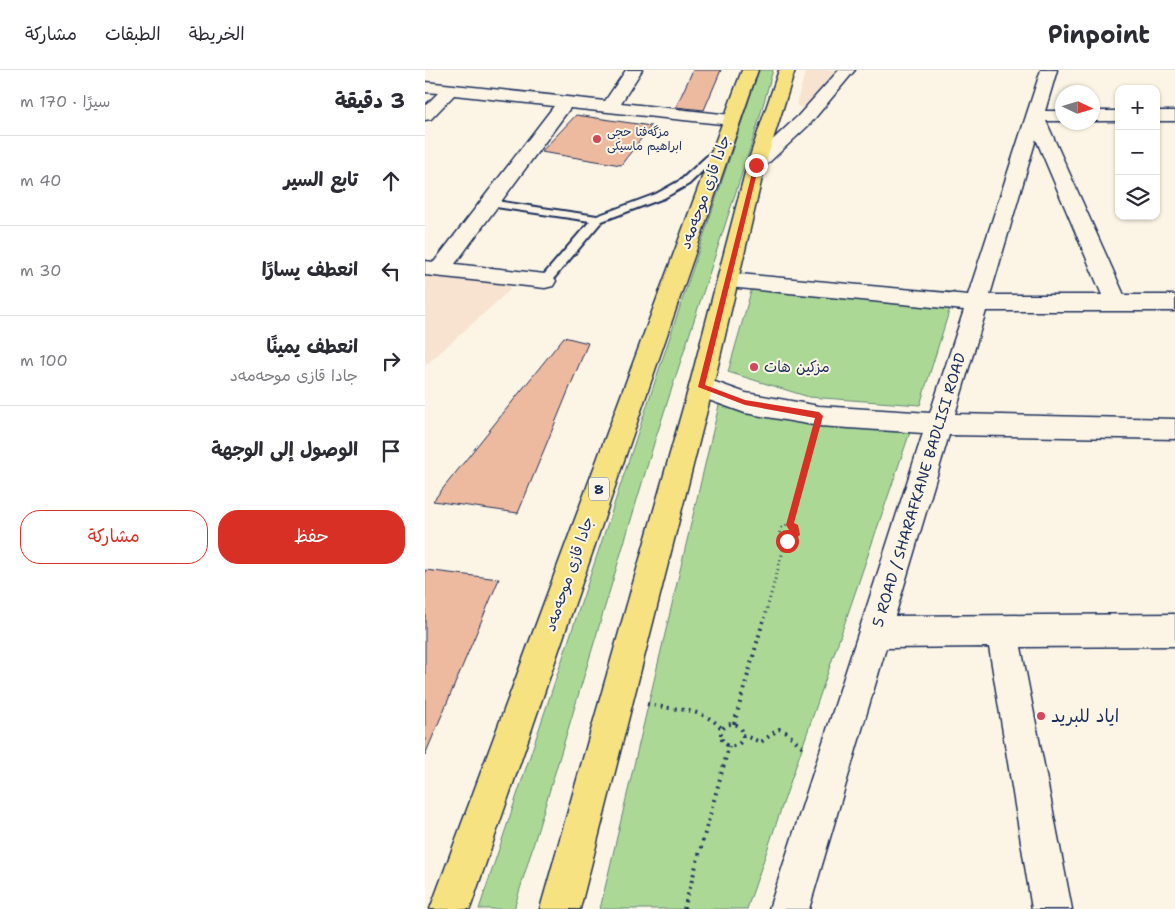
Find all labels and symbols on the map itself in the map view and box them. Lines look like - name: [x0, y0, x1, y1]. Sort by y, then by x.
- north arrow: [1055, 85, 1100, 130]
- place label: مزگه‌فتا حجی ابراهیم ماسیکی: [607, 124, 682, 155]
- street label: جادا قازی موحەمەد: [675, 132, 735, 252]
- marker: مزگه‌فتا حجی ابراهیم ماسیکی: [591, 133, 603, 145]
- route end: [745, 154, 768, 177]
- street label: 5 ROAD / SHARAFKANE BADLISI ROAD: [868, 350, 970, 629]
- place label: مزكين هات: [764, 357, 830, 377]
- marker: مزكين هات: [748, 361, 760, 373]
- road number: 8: [589, 478, 609, 500]
- street label: جادا قازی موحەمەد: [540, 514, 598, 634]
- route start: [776, 530, 799, 553]
- place label: اياد للبريد: [1051, 704, 1119, 728]
- marker: اياد للبريد: [1035, 710, 1047, 722]

